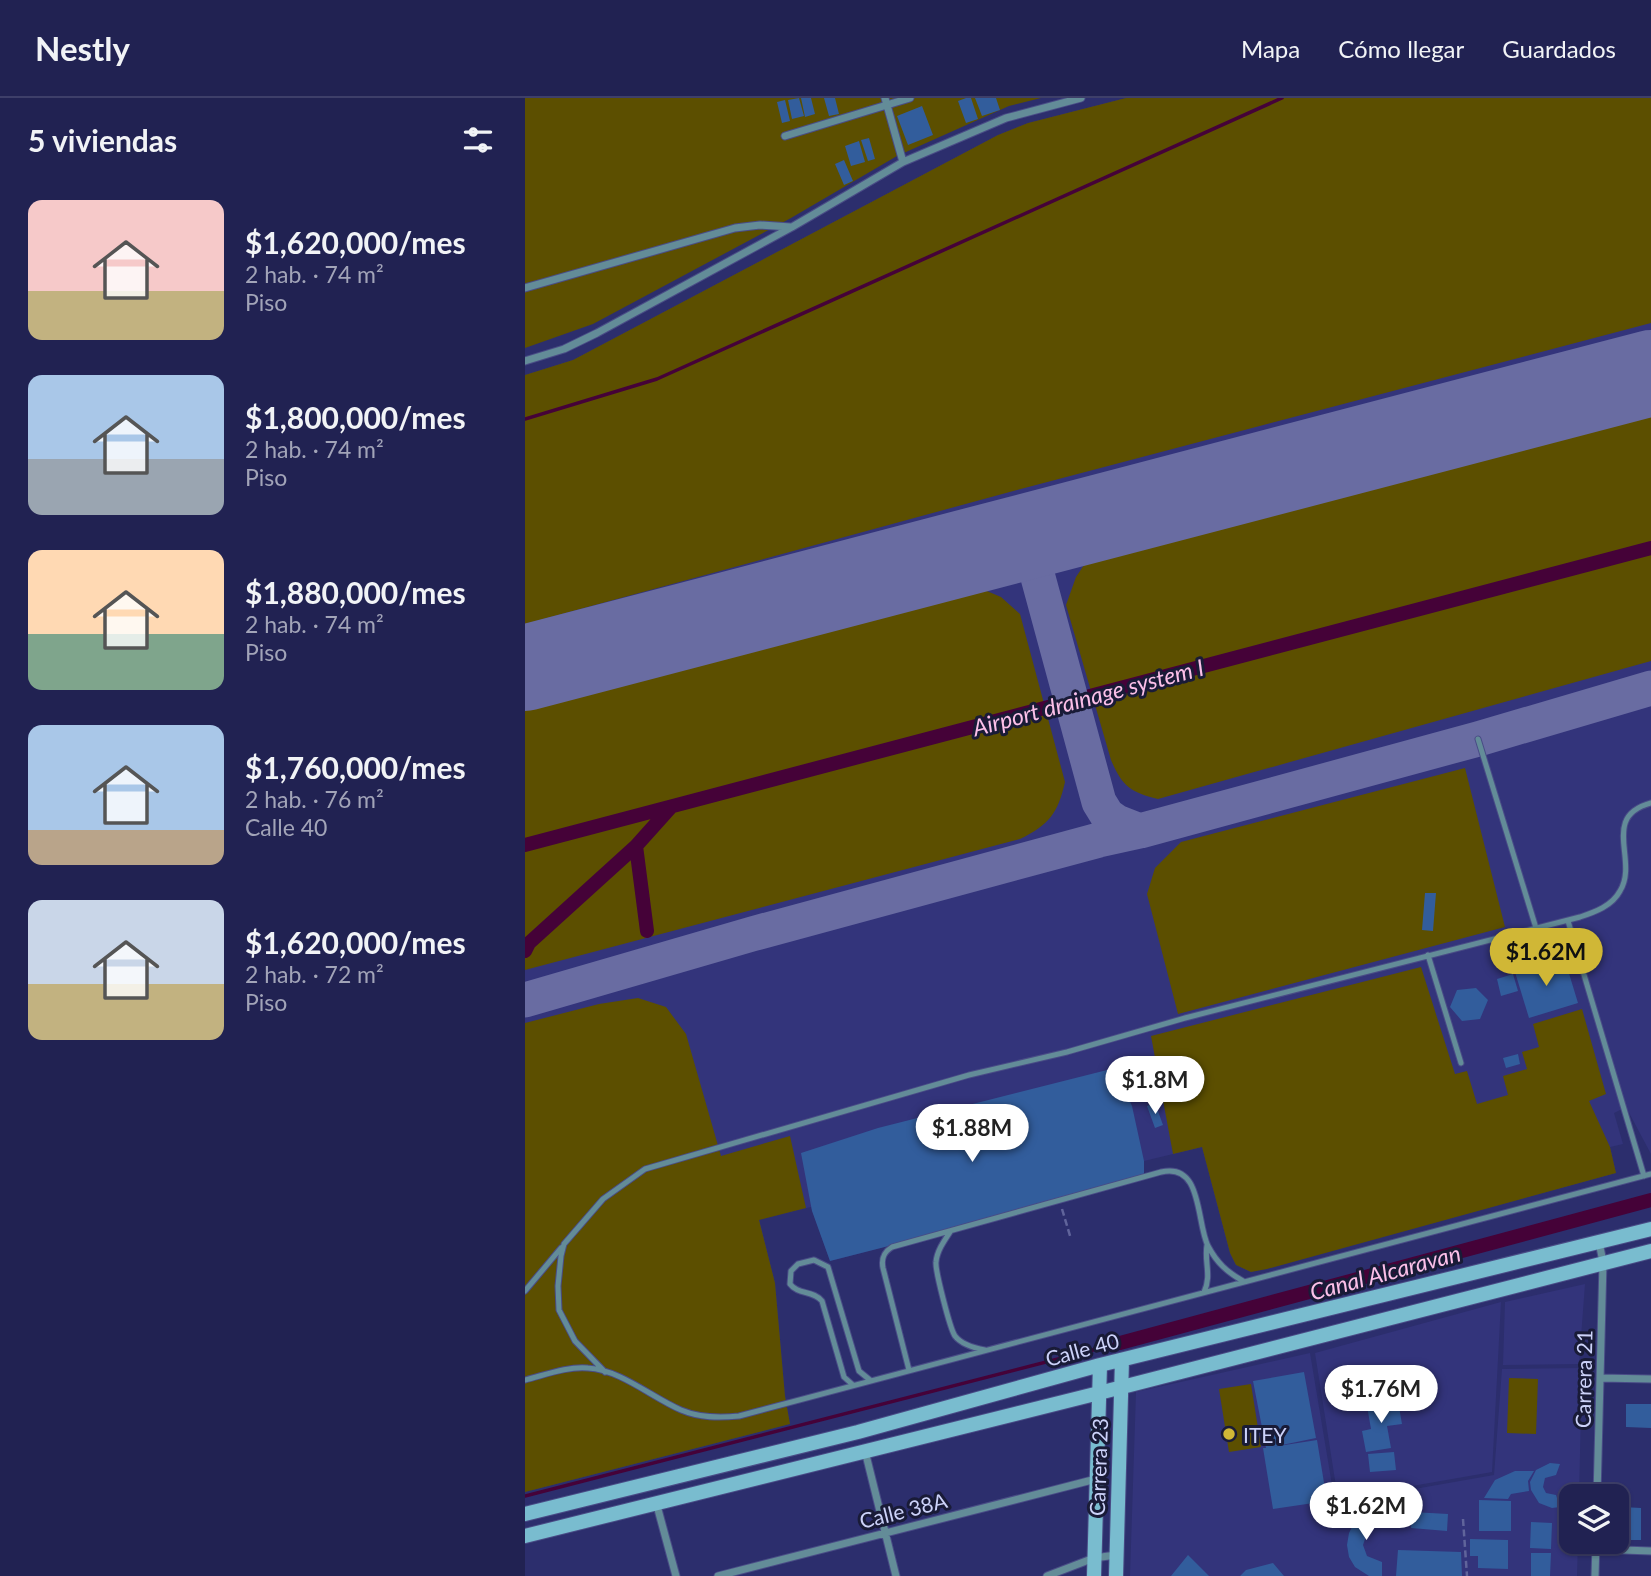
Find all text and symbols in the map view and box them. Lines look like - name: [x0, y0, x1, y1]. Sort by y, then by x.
- text: Nestly: [35, 28, 130, 68]
- text: Mapa: [1241, 34, 1300, 63]
- text: Cómo llegar: [1338, 34, 1464, 63]
- text: Guardados: [1502, 34, 1616, 63]
- icon: filters: [459, 121, 497, 159]
- text: 5 viviendas: [28, 122, 177, 158]
- text: $1,620,000/mes: [245, 224, 466, 260]
- icon: home: [84, 228, 168, 312]
- text: 2 hab. · 74 m²: [245, 260, 384, 288]
- text: Piso: [245, 288, 287, 316]
- text: $1,800,000/mes: [245, 399, 466, 435]
- icon: home: [84, 403, 168, 487]
- text: 2 hab. · 74 m²: [245, 435, 384, 463]
- text: Piso: [245, 463, 287, 491]
- text: $1,880,000/mes: [245, 574, 466, 610]
- icon: home: [84, 578, 168, 662]
- text: 2 hab. · 74 m²: [245, 610, 384, 638]
- text: Piso: [245, 638, 287, 666]
- water label: Airport drainage system I: [968, 653, 1207, 742]
- text: $1,760,000/mes: [245, 749, 466, 785]
- icon: home: [84, 753, 168, 837]
- text: 2 hab. · 76 m²: [245, 785, 384, 813]
- text: Calle 40: [245, 813, 327, 841]
- text: $1,620,000/mes: [245, 924, 466, 960]
- icon: home: [84, 928, 168, 1012]
- pin: $1.62M: [1489, 928, 1603, 988]
- text: $1.62M: [1506, 937, 1586, 965]
- text: 2 hab. · 72 m²: [245, 960, 384, 988]
- text: Piso: [245, 988, 287, 1016]
- pin: $1.8M: [1106, 1056, 1204, 1116]
- text: $1.8M: [1121, 1065, 1189, 1093]
- pin: $1.88M: [915, 1104, 1029, 1164]
- text: $1.88M: [932, 1113, 1012, 1141]
- water label: Canal Alcaravan: [1306, 1238, 1464, 1306]
- street label: Calle 40: [1042, 1327, 1122, 1371]
- street label: Carrera 21: [1570, 1330, 1596, 1428]
- pin: $1.76M: [1324, 1366, 1438, 1425]
- text: $1.76M: [1341, 1374, 1421, 1402]
- street label: Carrera 23: [1084, 1418, 1112, 1516]
- place label: ITEY: [1243, 1422, 1287, 1447]
- marker: ITEY: [1221, 1426, 1237, 1442]
- pin: $1.62M: [1309, 1482, 1423, 1542]
- map controls: [1559, 1484, 1629, 1554]
- button: layers: [1559, 1484, 1629, 1554]
- street label: Calle 38A: [857, 1487, 950, 1533]
- text: $1.62M: [1326, 1491, 1406, 1519]

